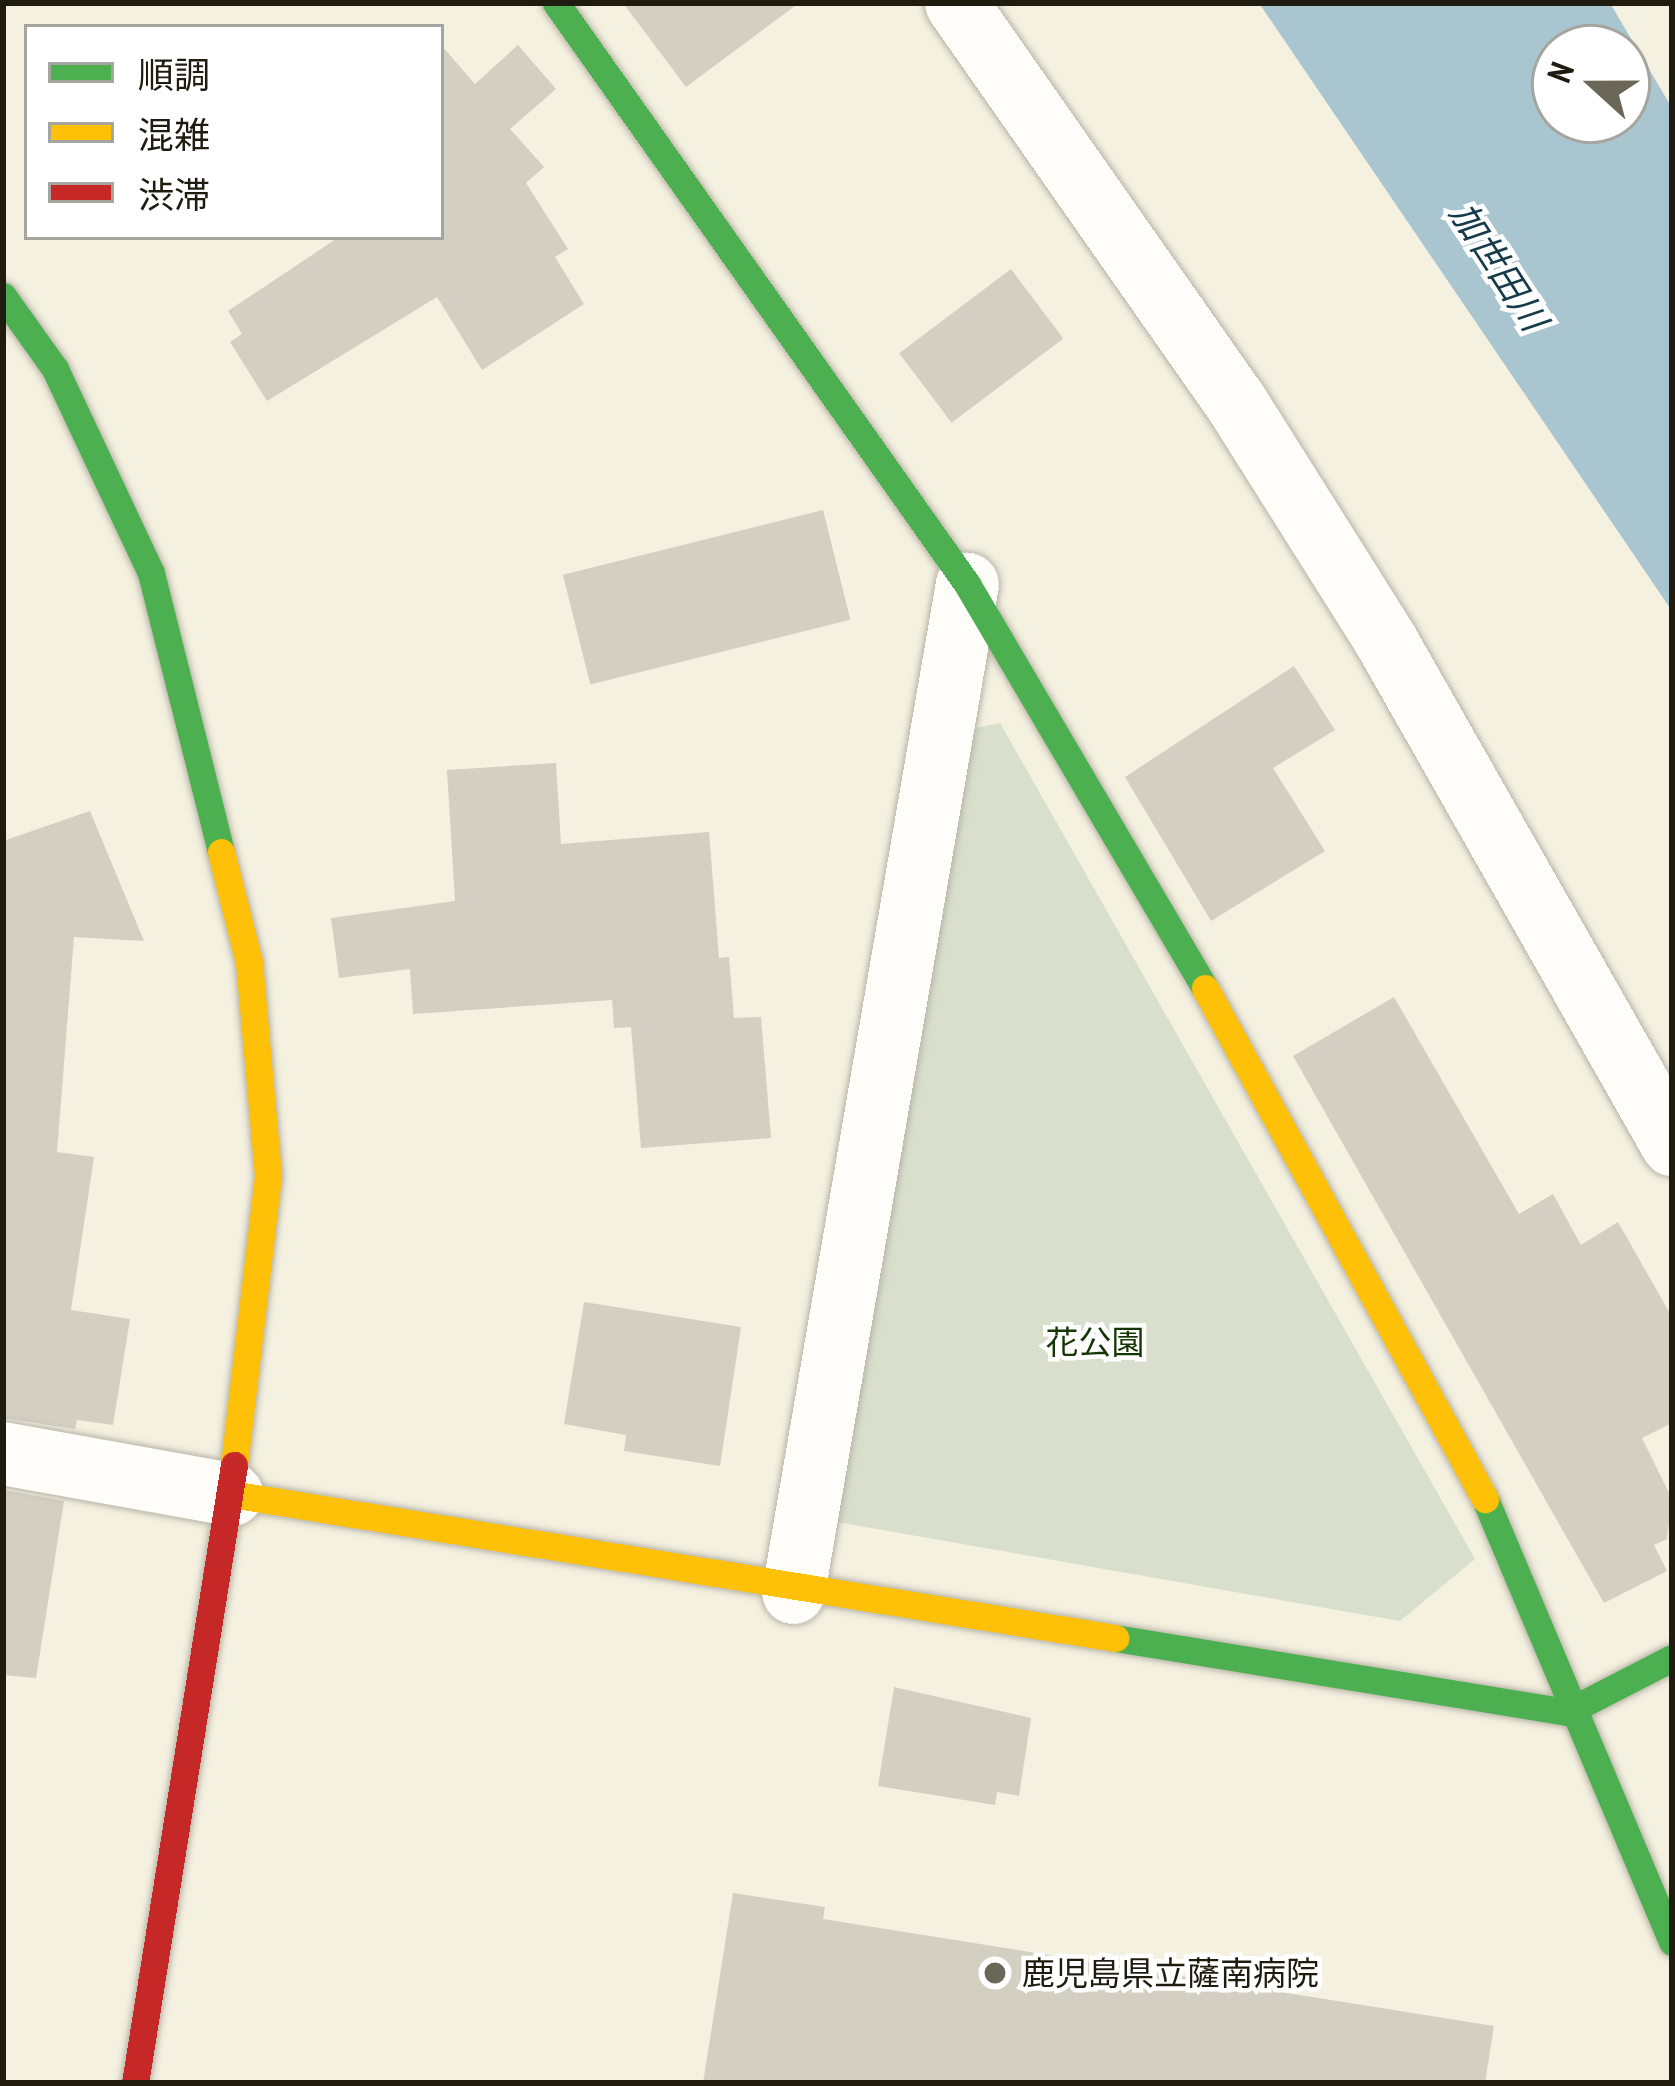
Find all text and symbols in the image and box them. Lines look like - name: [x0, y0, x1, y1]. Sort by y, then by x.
- legend: [24, 24, 444, 240]
- north arrow: [1531, 24, 1651, 144]
- text: 順調: [138, 51, 210, 98]
- text: N: [1536, 56, 1583, 88]
- text: 混雑: [138, 111, 210, 158]
- text: 渋滞: [138, 171, 210, 218]
- water label: 加世田川: [1442, 194, 1556, 338]
- park label: 花公園: [1046, 1322, 1144, 1362]
- place label: 鹿児島県立薩南病院: [1022, 1953, 1319, 1993]
- marker: 鹿児島県立薩南病院: [979, 1957, 1011, 1989]

